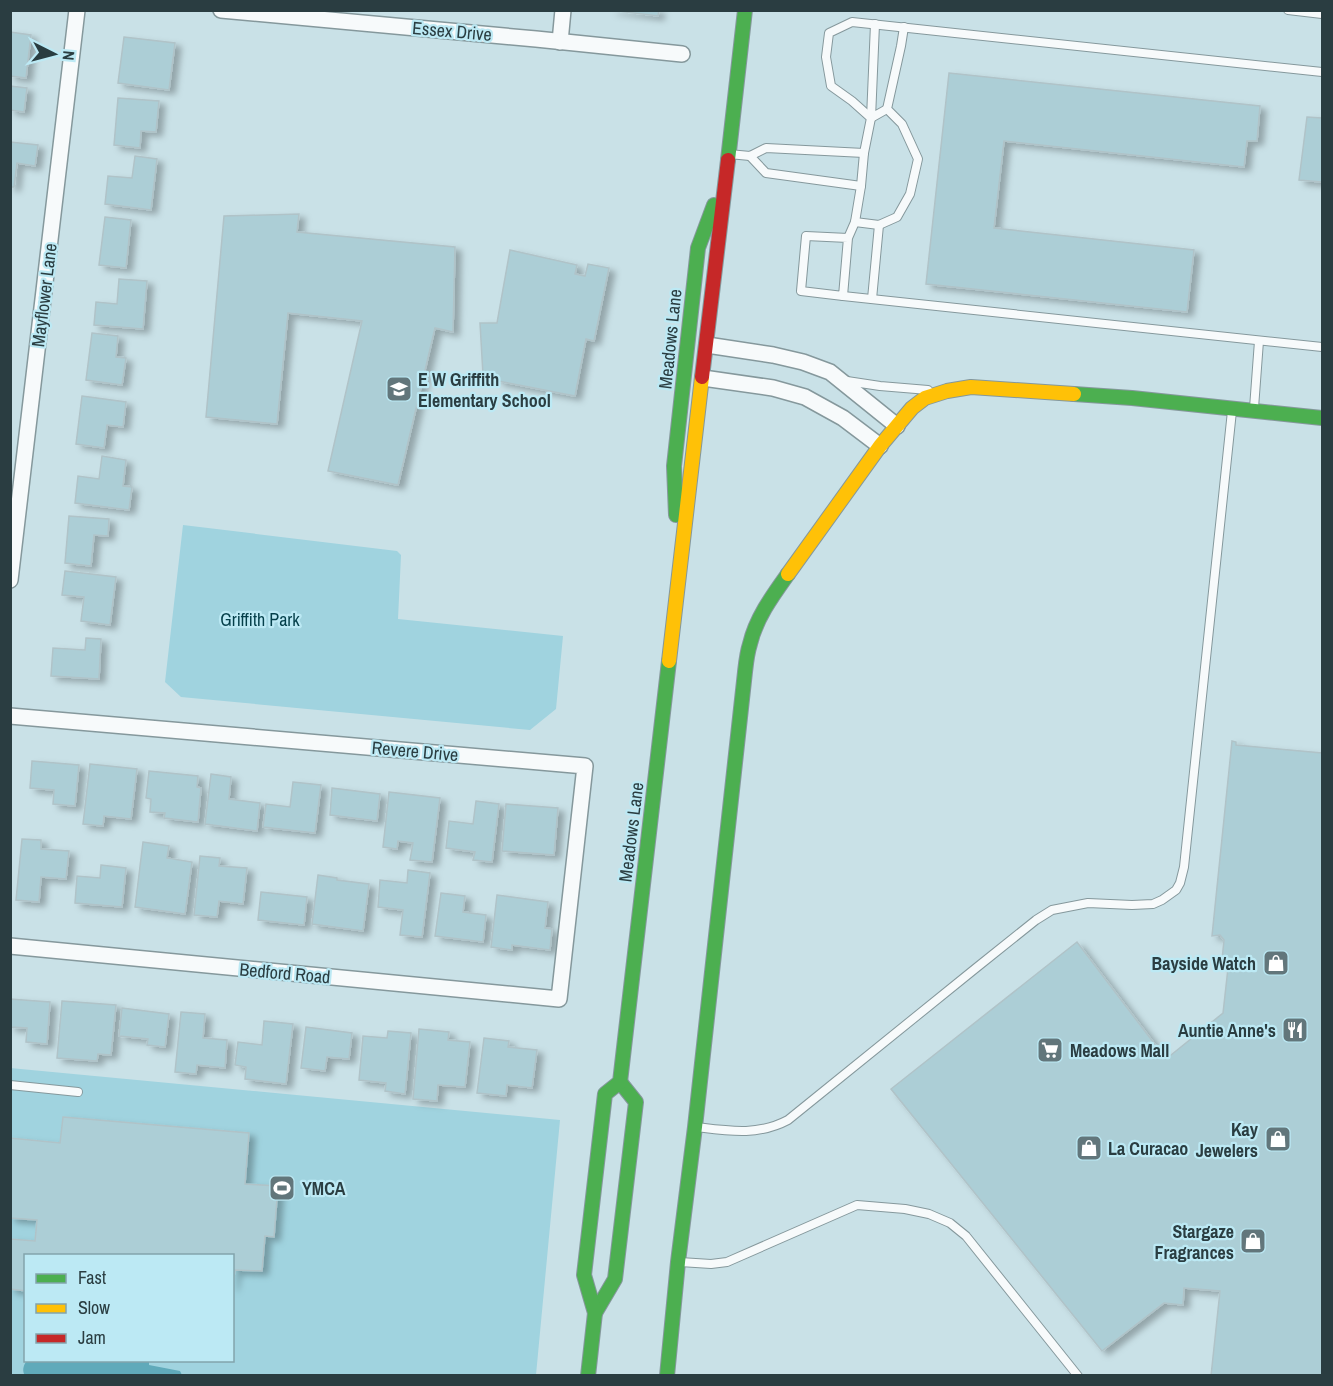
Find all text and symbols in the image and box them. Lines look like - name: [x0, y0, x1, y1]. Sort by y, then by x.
- street label: Essex Drive: [411, 15, 493, 47]
- north arrow: [24, 24, 84, 84]
- text: N: [57, 50, 80, 61]
- street label: Mayflower Lane: [25, 242, 63, 348]
- street label: Meadows Lane: [652, 288, 688, 390]
- place label: E W Griffith Elementary School: [418, 367, 551, 413]
- school or university icon: E W Griffith Elementary School: [384, 374, 414, 404]
- park label: Griffith Park: [220, 607, 300, 632]
- street label: Revere Drive: [371, 735, 459, 767]
- street label: Meadows Lane: [612, 781, 650, 883]
- shop icon: Bayside Watch: [1261, 948, 1291, 978]
- place label: Bayside Watch: [1152, 951, 1256, 976]
- street label: Bedford Road: [239, 957, 331, 989]
- restaurant icon: Auntie Anne's: [1280, 1015, 1310, 1045]
- place label: Auntie Anne's: [1178, 1018, 1276, 1043]
- supermarket icon: Meadows Mall: [1035, 1035, 1065, 1065]
- place label: Meadows Mall: [1070, 1038, 1169, 1063]
- place label: Kay Jewelers: [1196, 1117, 1259, 1163]
- shop icon: Kay Jewelers: [1263, 1124, 1293, 1154]
- shop icon: La Curacao: [1074, 1133, 1104, 1163]
- place label: La Curacao: [1108, 1136, 1188, 1161]
- sports icon: YMCA: [267, 1173, 297, 1203]
- place label: YMCA: [302, 1176, 346, 1201]
- place label: Stargaze Fragrances: [1154, 1219, 1234, 1265]
- shop icon: Stargaze Fragrances: [1238, 1226, 1268, 1256]
- legend: [24, 1254, 234, 1362]
- text: Fast: [78, 1265, 106, 1290]
- text: Slow: [78, 1295, 110, 1320]
- text: Jam: [78, 1325, 106, 1350]

